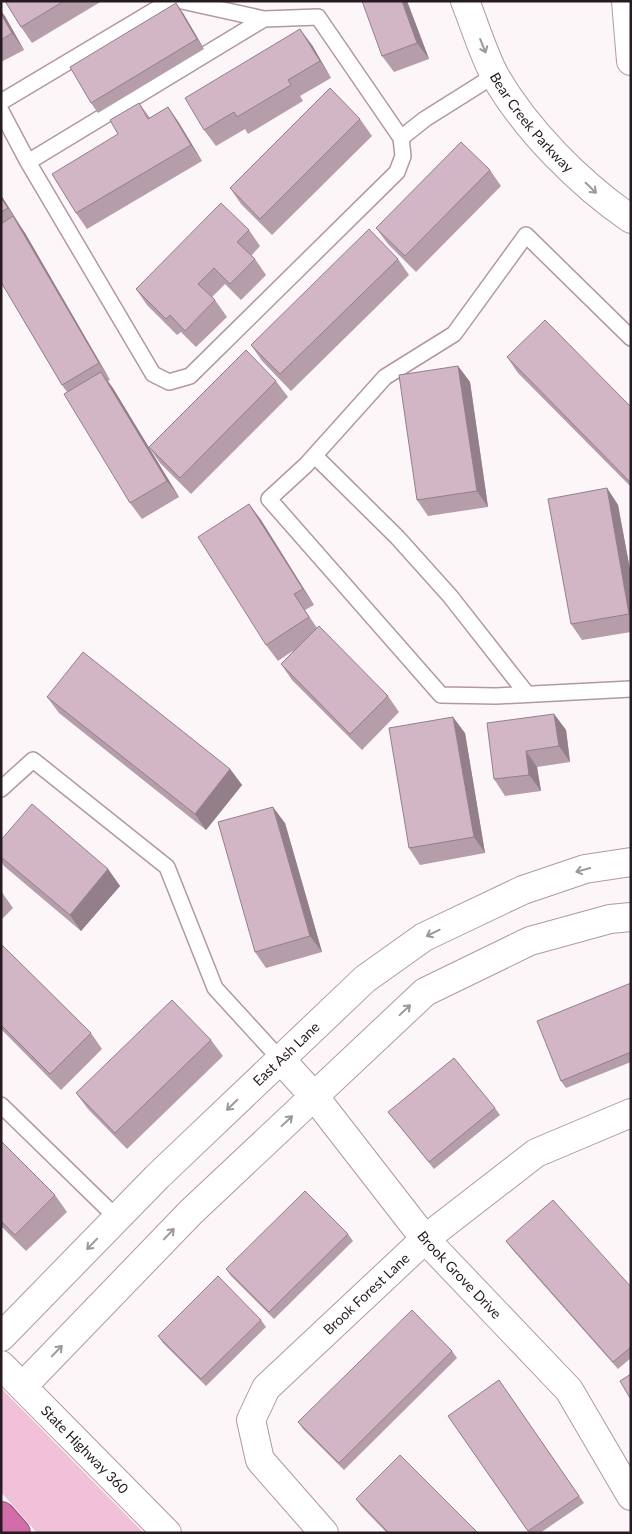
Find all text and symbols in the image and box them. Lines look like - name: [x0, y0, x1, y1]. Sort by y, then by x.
- one-way arrow: [480, 39, 489, 54]
- street label: Bear Creek Parkway: [487, 69, 578, 176]
- one-way arrow: [585, 182, 597, 194]
- one-way arrow: [575, 866, 591, 876]
- one-way arrow: [426, 929, 441, 938]
- one-way arrow: [398, 1004, 411, 1016]
- street label: East Ash Lane: [249, 1018, 323, 1089]
- one-way arrow: [226, 1099, 238, 1111]
- one-way arrow: [280, 1115, 293, 1127]
- one-way arrow: [163, 1228, 175, 1240]
- street label: Brook Grove Drive: [414, 1228, 505, 1322]
- one-way arrow: [86, 1238, 98, 1250]
- street label: Brook Forest Lane: [319, 1249, 413, 1338]
- one-way arrow: [51, 1344, 63, 1357]
- street label: State Highway 360: [38, 1402, 132, 1497]

